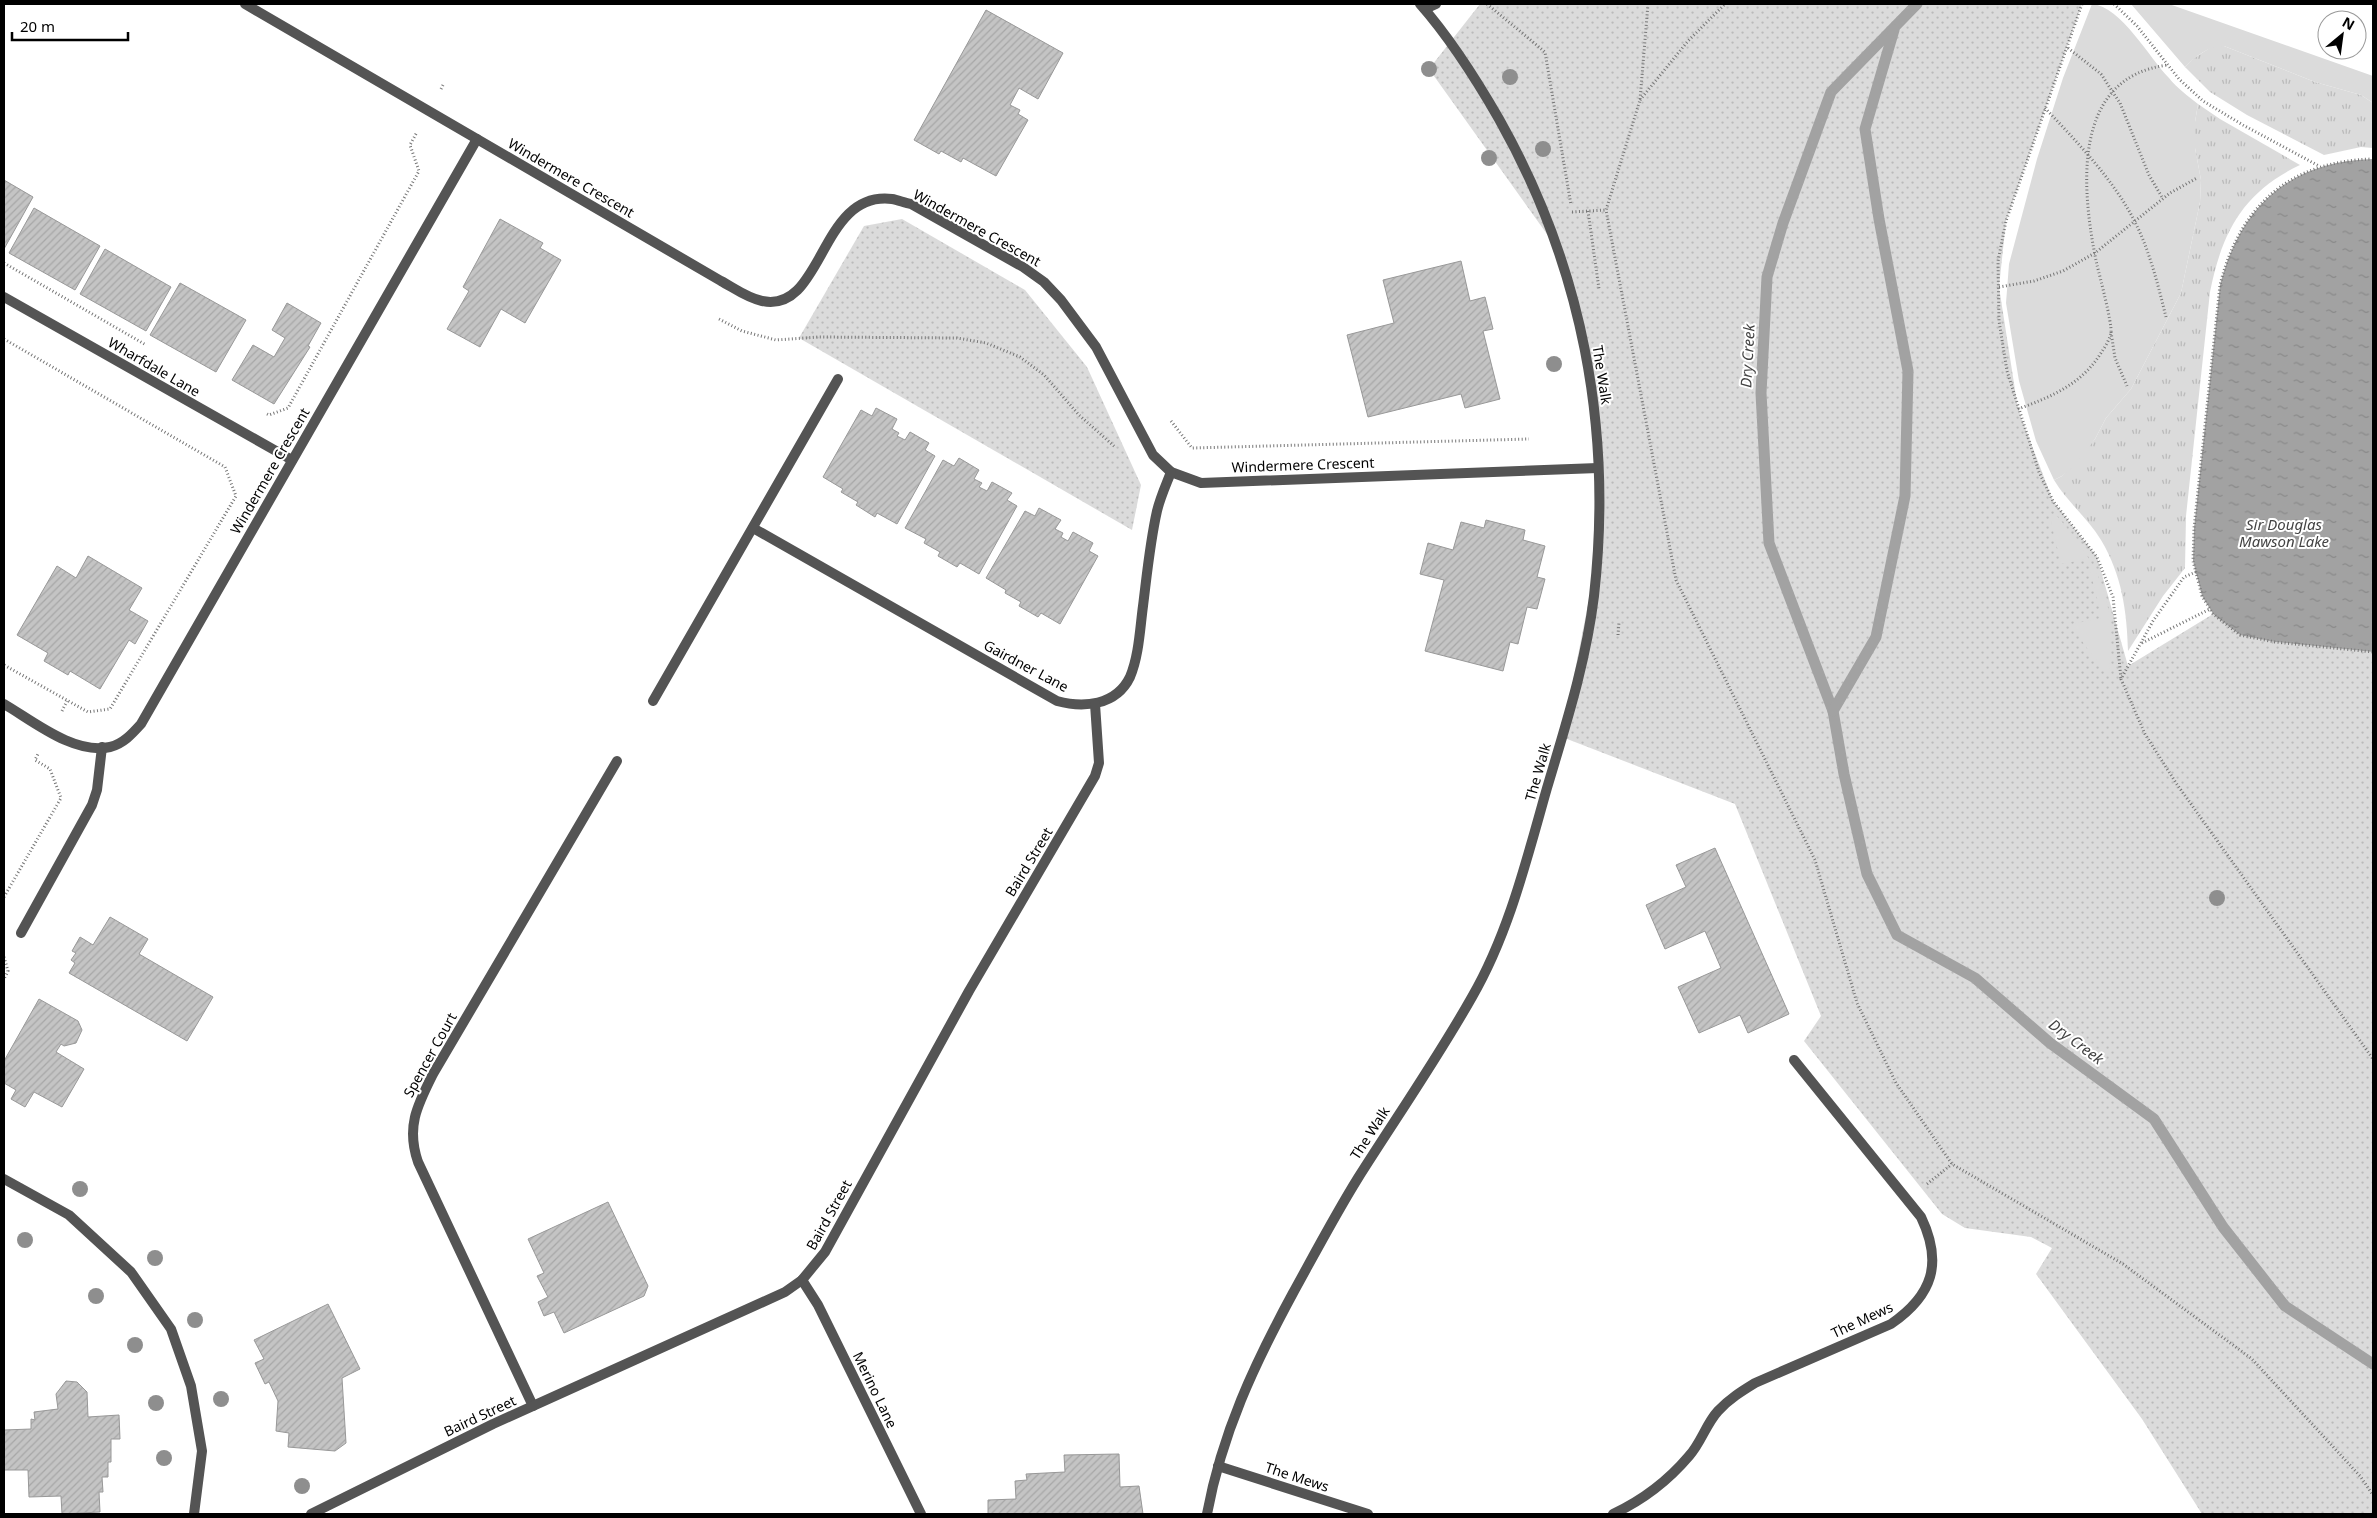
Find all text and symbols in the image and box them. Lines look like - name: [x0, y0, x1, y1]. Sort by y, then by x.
- scale bar: [12, 10, 129, 42]
- north arrow: [2317, 10, 2367, 60]
- text: N: [2339, 12, 2358, 34]
- text: 20 m: [20, 16, 55, 36]
- street label: Windermere Crescent: [505, 134, 638, 222]
- street label: Windermere Crescent: [910, 185, 1044, 271]
- water label: Dry Creek: [1735, 323, 1759, 388]
- street label: Wharfdale Lane: [105, 332, 204, 401]
- street label: The Walk: [1588, 344, 1617, 406]
- street label: Windermere Crescent: [226, 404, 314, 537]
- street label: Windermere Crescent: [1231, 453, 1375, 476]
- water label: Sir Douglas Mawson Lake: [2239, 514, 2329, 551]
- street label: Gairdner Lane: [981, 635, 1072, 696]
- street label: The Walk: [1520, 740, 1555, 803]
- street label: Baird Street: [1000, 824, 1057, 900]
- street label: Spencer Court: [399, 1009, 461, 1100]
- water label: Dry Creek: [2045, 1014, 2109, 1069]
- street label: The Walk: [1345, 1102, 1394, 1163]
- street label: Baird Street: [801, 1176, 856, 1253]
- street label: The Mews: [1828, 1297, 1896, 1342]
- street label: Merino Lane: [849, 1349, 902, 1431]
- street label: Baird Street: [441, 1391, 519, 1441]
- street label: The Mews: [1263, 1457, 1332, 1496]

